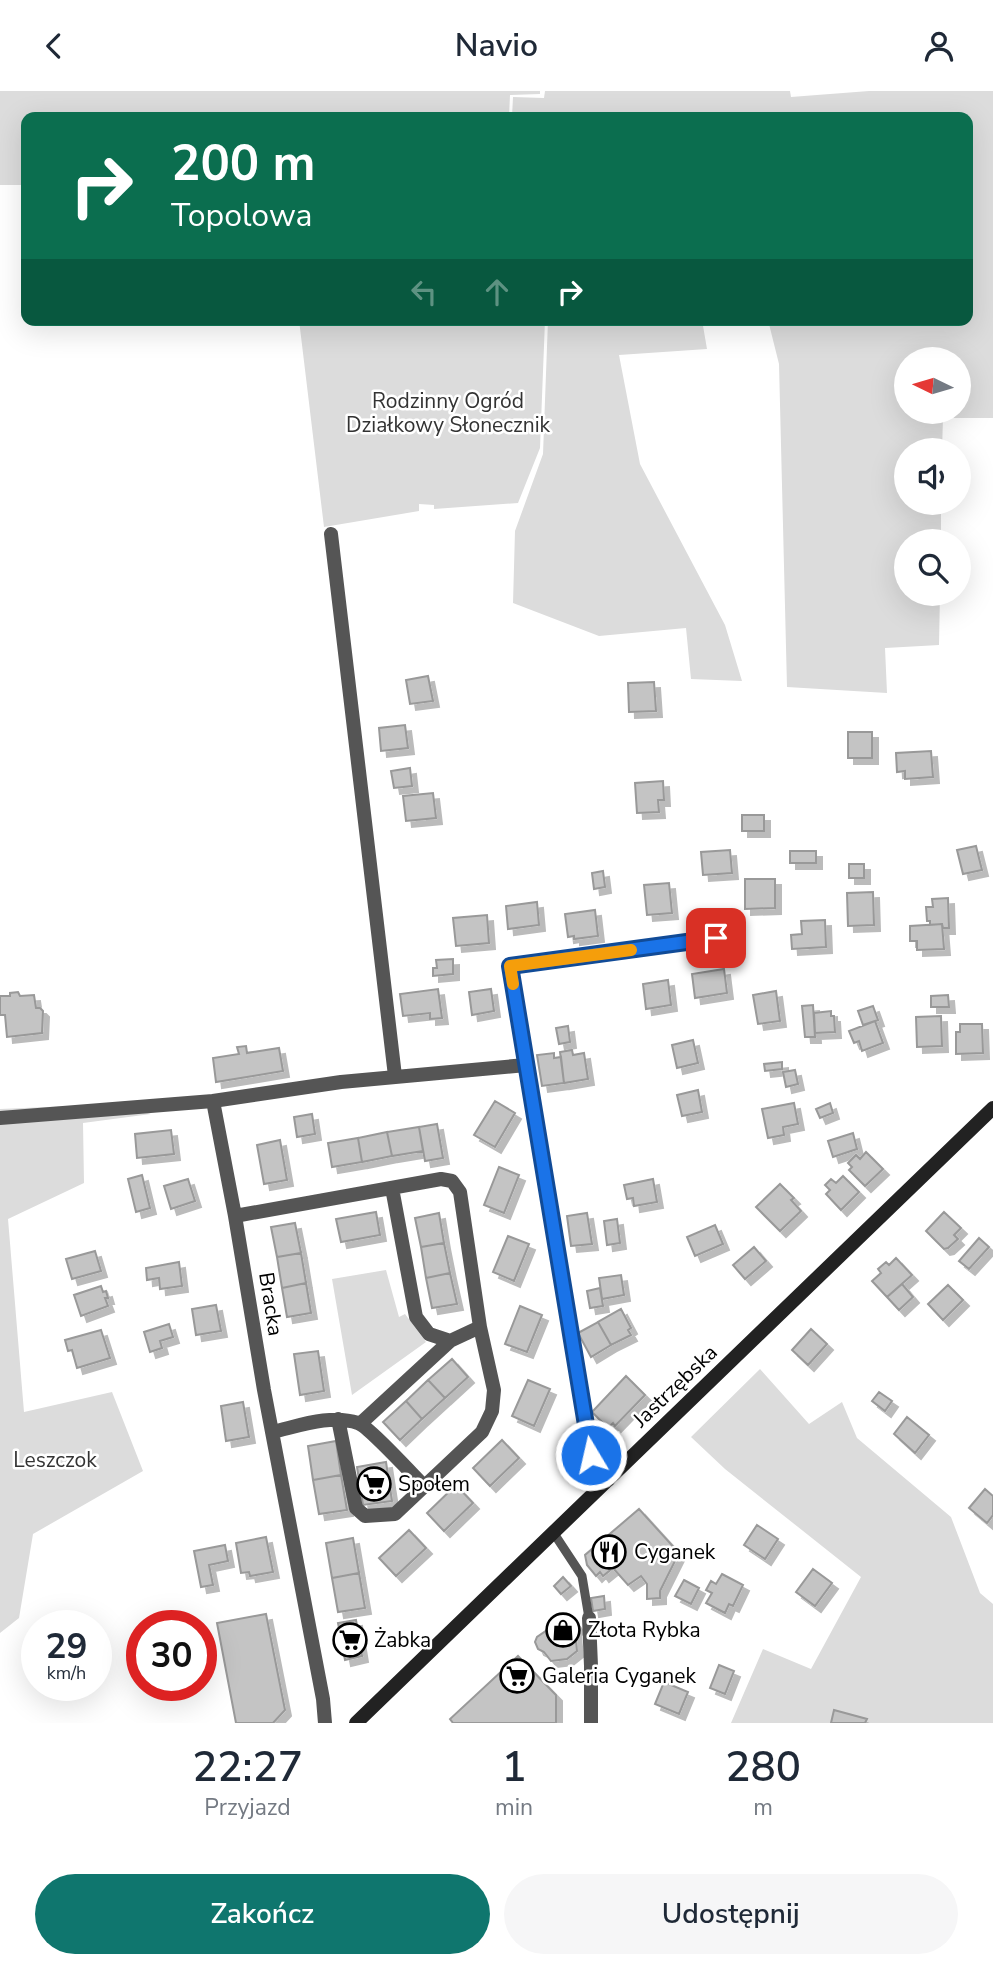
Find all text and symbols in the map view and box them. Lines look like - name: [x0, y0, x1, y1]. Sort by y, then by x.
- text: Navio: [455, 24, 538, 67]
- icon: back: [35, 27, 73, 65]
- icon: person: [920, 27, 958, 65]
- text: 200 m: [171, 130, 315, 197]
- icon: right: [56, 140, 147, 231]
- text: Topolowa: [171, 194, 312, 237]
- icon: left: [405, 273, 443, 311]
- icon: ahead: [478, 273, 516, 311]
- icon: right: [551, 273, 589, 311]
- north arrow: [894, 347, 971, 423]
- map controls: [894, 347, 971, 606]
- park label: Rodzinny Ogród Działkowy Słonecznik: [346, 387, 551, 439]
- button: sound: [894, 438, 971, 515]
- button: search: [894, 529, 971, 606]
- pin: [686, 908, 746, 968]
- icon: arrive: [697, 919, 735, 957]
- street label: Bracka: [252, 1270, 290, 1338]
- street label: Jastrzębska: [626, 1339, 723, 1434]
- position arrow: [554, 1418, 628, 1492]
- park label: Leszczok: [13, 1446, 97, 1474]
- supermarket icon: Społem: [355, 1465, 393, 1503]
- place label: Społem: [398, 1470, 470, 1498]
- restaurant icon: Cyganek: [590, 1533, 628, 1571]
- place label: Cyganek: [634, 1538, 716, 1566]
- speed limit sign: 30: [126, 1610, 217, 1701]
- shop icon: Złota Rybka: [544, 1611, 582, 1649]
- place label: Złota Rybka: [588, 1616, 701, 1644]
- supermarket icon: Żabka: [331, 1621, 369, 1659]
- text: 29: [45, 1623, 88, 1670]
- place label: Żabka: [374, 1626, 431, 1654]
- supermarket icon: Galeria Cyganek: [498, 1657, 536, 1695]
- text: km/h: [47, 1661, 86, 1685]
- place label: Galeria Cyganek: [542, 1662, 696, 1690]
- text: 22:27: [192, 1739, 303, 1796]
- text: 1: [501, 1739, 527, 1796]
- text: 280: [725, 1739, 801, 1796]
- text: Przyjazd: [204, 1792, 291, 1823]
- text: min: [495, 1792, 533, 1823]
- text: m: [753, 1792, 773, 1823]
- button: Zakończ: [35, 1874, 490, 1954]
- button: Udostępnij: [504, 1874, 958, 1954]

